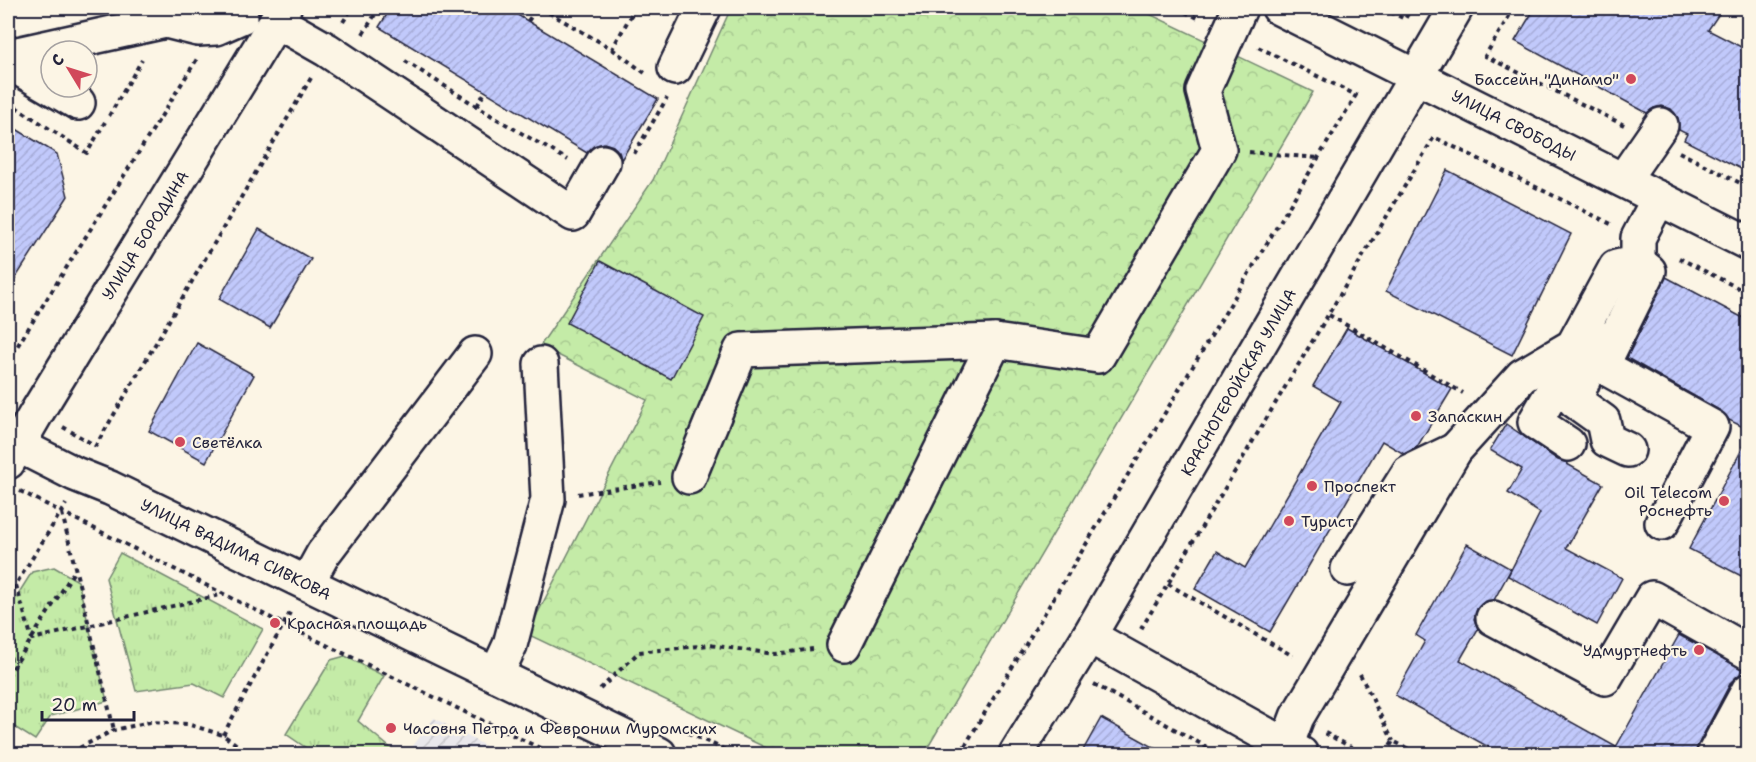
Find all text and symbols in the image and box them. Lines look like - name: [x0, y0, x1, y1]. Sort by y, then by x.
- north arrow: [39, 39, 99, 99]
- text: С: [46, 50, 69, 70]
- place label: Бассейн "Динамо": [1474, 69, 1619, 90]
- marker: Бассейн "Динамо": [1624, 72, 1638, 86]
- street label: УЛИЦА СВОБОДЫ: [1448, 85, 1580, 166]
- street label: УЛИЦА БОРОДИНА: [97, 167, 194, 304]
- street label: КРАСНОГЕРОЙСКАЯ УЛИЦА: [1176, 285, 1301, 480]
- place label: Запаскин: [1428, 406, 1502, 427]
- marker: Запаскин: [1409, 409, 1423, 423]
- place label: Светёлка: [192, 432, 262, 453]
- marker: Светёлка: [173, 435, 187, 449]
- place label: Проспект: [1324, 476, 1397, 497]
- marker: Проспект: [1305, 479, 1319, 493]
- place label: Oil Telecom Роснефть: [1624, 482, 1712, 521]
- street label: УЛИЦА ВАДИМА СИВКОВА: [137, 494, 334, 605]
- marker: Oil Telecom Роснефть: [1717, 494, 1731, 508]
- place label: Турист: [1301, 511, 1354, 532]
- marker: Турист: [1282, 514, 1296, 528]
- place label: Красная площадь: [287, 613, 427, 634]
- marker: Красная площадь: [268, 616, 282, 630]
- place label: Удмуртнефть: [1583, 640, 1687, 661]
- marker: Удмуртнефть: [1692, 643, 1706, 657]
- scale bar: [42, 684, 134, 722]
- text: 20 m: [51, 693, 97, 717]
- place label: Часовня Петра и Февронии Муромских: [403, 718, 717, 739]
- marker: Часовня Петра и Февронии Муромских: [384, 721, 398, 735]

